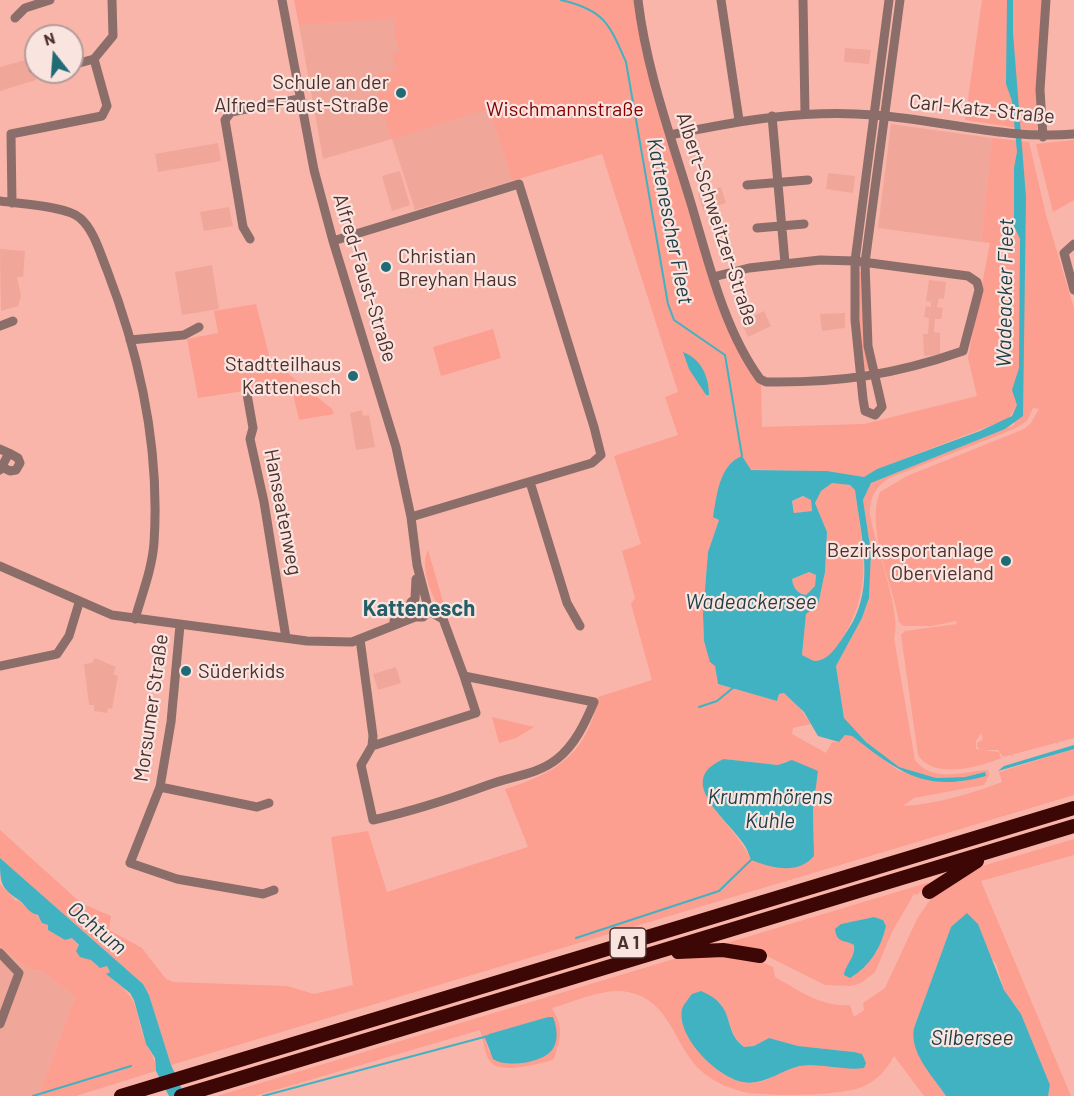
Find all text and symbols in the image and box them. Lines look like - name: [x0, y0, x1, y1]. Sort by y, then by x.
- north arrow: [24, 24, 84, 84]
- text: N: [41, 28, 57, 49]
- place label: Schule an der Alfred-Faust-Straße: [214, 70, 389, 117]
- marker: Schule an der Alfred-Faust-Straße: [394, 86, 408, 100]
- street label: Carl-Katz-Straße: [908, 89, 1056, 129]
- park label: Wischmannstraße: [486, 97, 644, 121]
- street label: Albert-Schweitzer-Straße: [671, 109, 763, 329]
- water label: Kattenescher Fleet: [642, 136, 698, 306]
- street label: Alfred-Faust-Straße: [328, 191, 402, 365]
- water label: Wadeacker Fleet: [991, 218, 1019, 368]
- place label: Christian Breyhan Haus: [398, 244, 517, 291]
- marker: Christian Breyhan Haus: [379, 260, 393, 274]
- place label: Stadtteilhaus Kattenesch: [225, 352, 341, 399]
- marker: Stadtteilhaus Kattenesch: [346, 369, 360, 383]
- street label: Hanseatenweg: [259, 447, 307, 577]
- place label: Bezirkssportanlage Obervieland: [827, 538, 994, 585]
- marker: Bezirkssportanlage Obervieland: [999, 554, 1013, 568]
- water label: Wadeackersee: [685, 589, 817, 615]
- district label: Kattenesch: [363, 596, 475, 622]
- street label: Morsumer Straße: [129, 632, 173, 784]
- place label: Süderkids: [198, 659, 285, 683]
- marker: Süderkids: [179, 664, 193, 678]
- water label: Krummhörens Kuhle: [707, 784, 833, 834]
- water label: Ochtum: [62, 896, 132, 960]
- road number: A 1: [610, 928, 646, 958]
- water label: Silbersee: [931, 1025, 1013, 1051]

